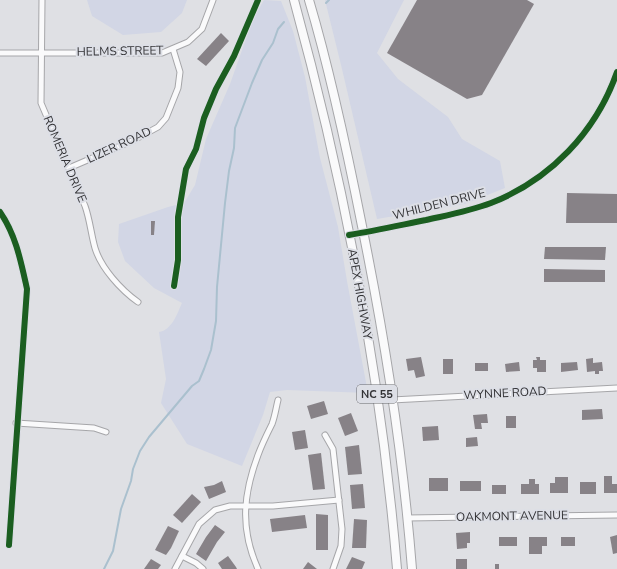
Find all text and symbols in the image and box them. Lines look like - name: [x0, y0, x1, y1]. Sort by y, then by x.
- street label: HELMS STREET: [76, 42, 164, 60]
- street label: ROMERIA DRIVE: [40, 113, 90, 205]
- street label: LIZER ROAD: [84, 123, 154, 167]
- street label: WHILDEN DRIVE: [391, 185, 487, 223]
- street label: APEX HIGHWAY: [344, 247, 376, 341]
- street label: WYNNE ROAD: [463, 383, 547, 403]
- road number: NC 55: [357, 385, 397, 403]
- street label: OAKMONT AVENUE: [456, 507, 568, 525]

